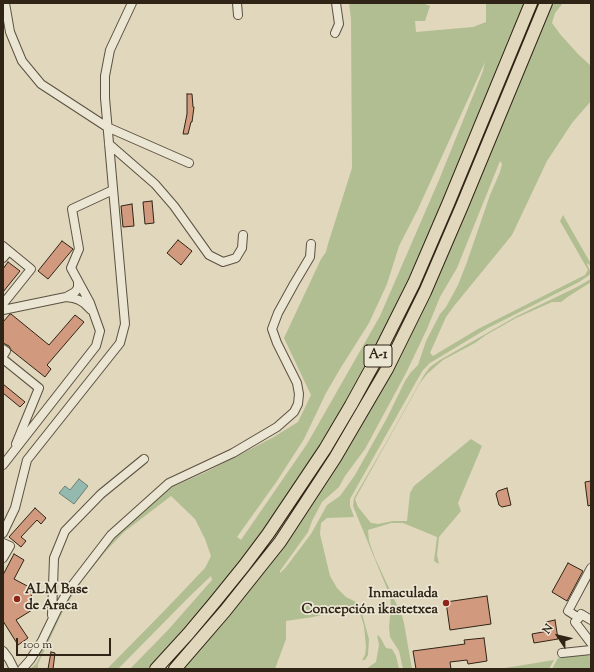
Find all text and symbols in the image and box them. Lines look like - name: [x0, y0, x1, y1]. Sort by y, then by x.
- road number: A-1: [364, 345, 392, 367]
- place label: ALM Base de Araca: [25, 583, 88, 616]
- place label: Inmaculada Concepción ikastetxea: [302, 587, 438, 620]
- marker: ALM Base de Araca: [12, 594, 22, 604]
- marker: Inmaculada Concepción ikastetxea: [441, 598, 451, 608]
- north arrow: [538, 616, 578, 656]
- text: N: [539, 621, 557, 637]
- scale bar: [18, 630, 113, 656]
- text: 100 m: [23, 636, 52, 654]

